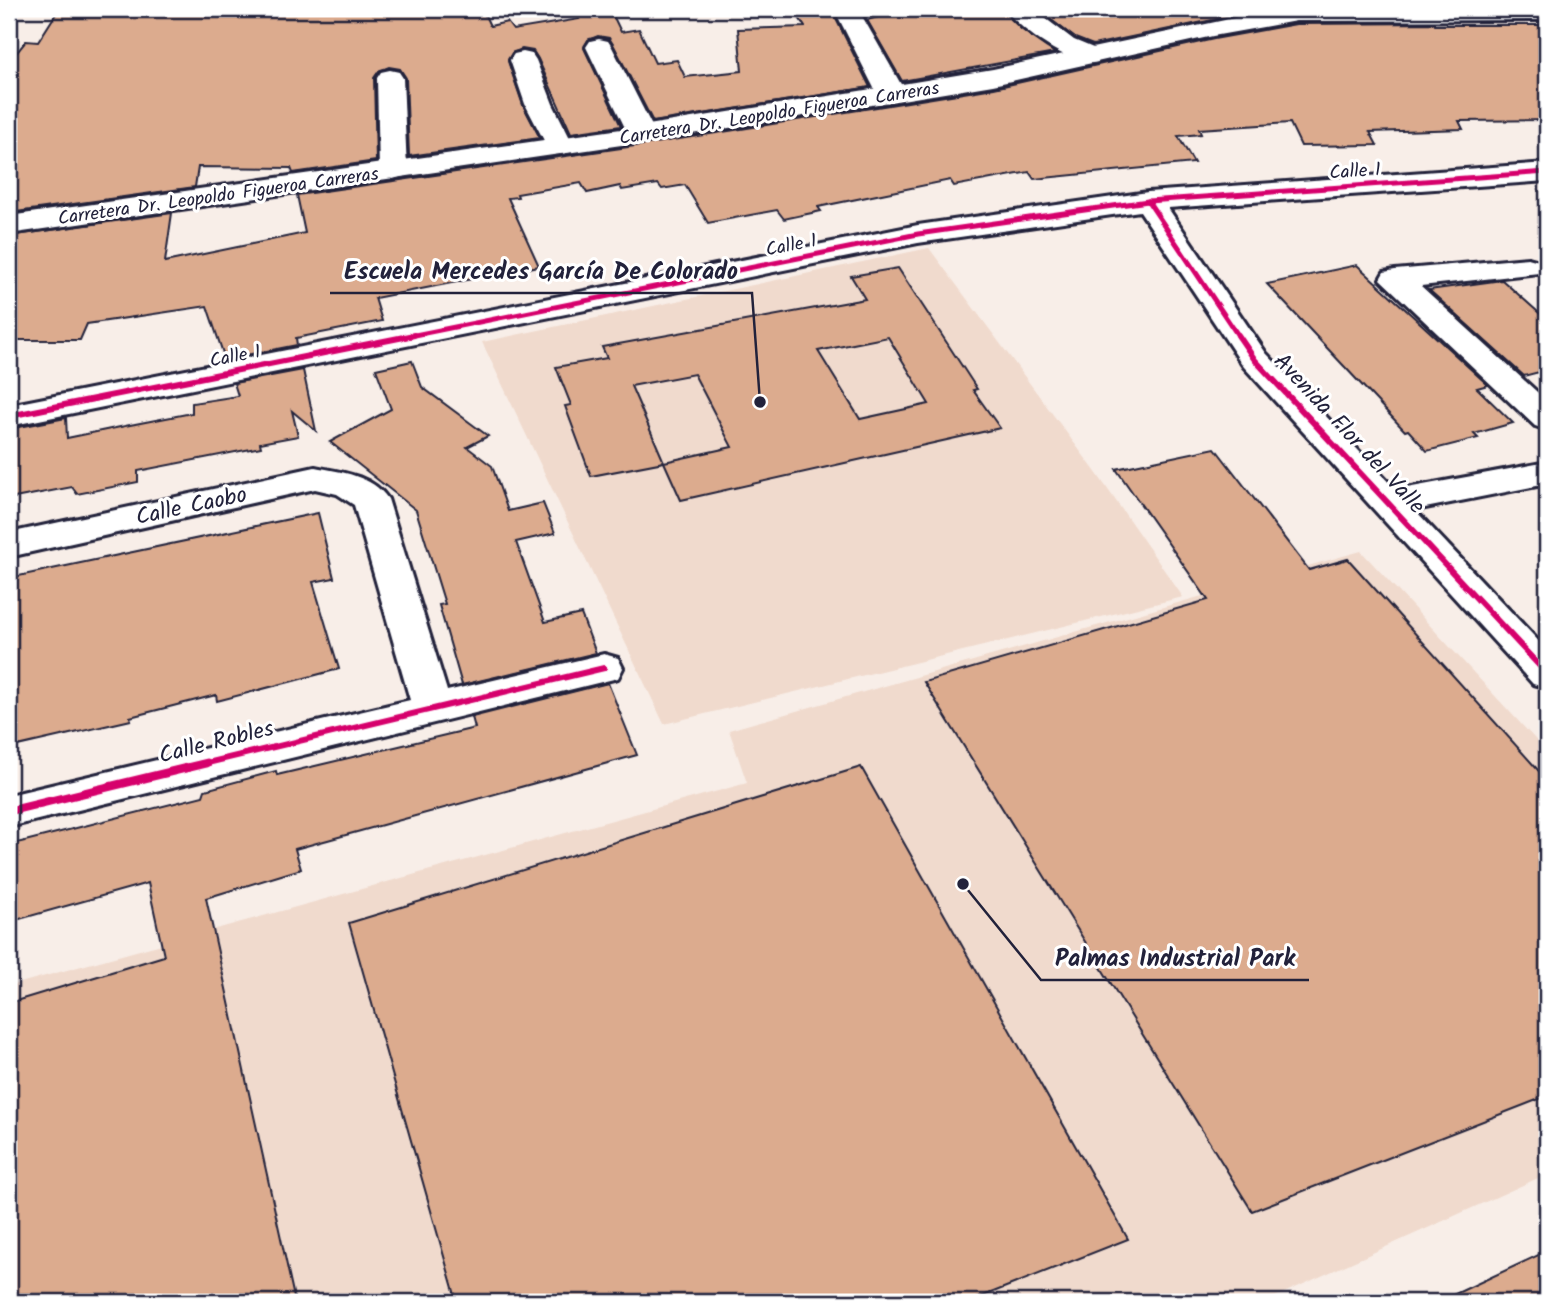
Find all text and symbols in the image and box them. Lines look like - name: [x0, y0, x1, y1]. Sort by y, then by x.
- street label: Carretera Dr. Leopoldo Figueroa Carreras: [617, 74, 942, 154]
- street label: Calle 1: [1328, 155, 1382, 189]
- street label: Carretera Dr. Leopoldo Figueroa Carreras: [56, 160, 381, 234]
- street label: Calle 1: [763, 226, 820, 266]
- callout: Escuela Mercedes García De Colorado: [330, 248, 752, 293]
- text: Escuela Mercedes García De Colorado: [344, 253, 738, 292]
- street label: Calle 1: [207, 337, 264, 377]
- street label: Avenida Flor del Valle: [1264, 345, 1433, 523]
- street label: Calle Caobo: [132, 478, 250, 536]
- street label: Calle Robles: [155, 711, 278, 775]
- callout: Palmas Industrial Park: [1041, 935, 1309, 980]
- text: Palmas Industrial Park: [1055, 940, 1296, 979]

